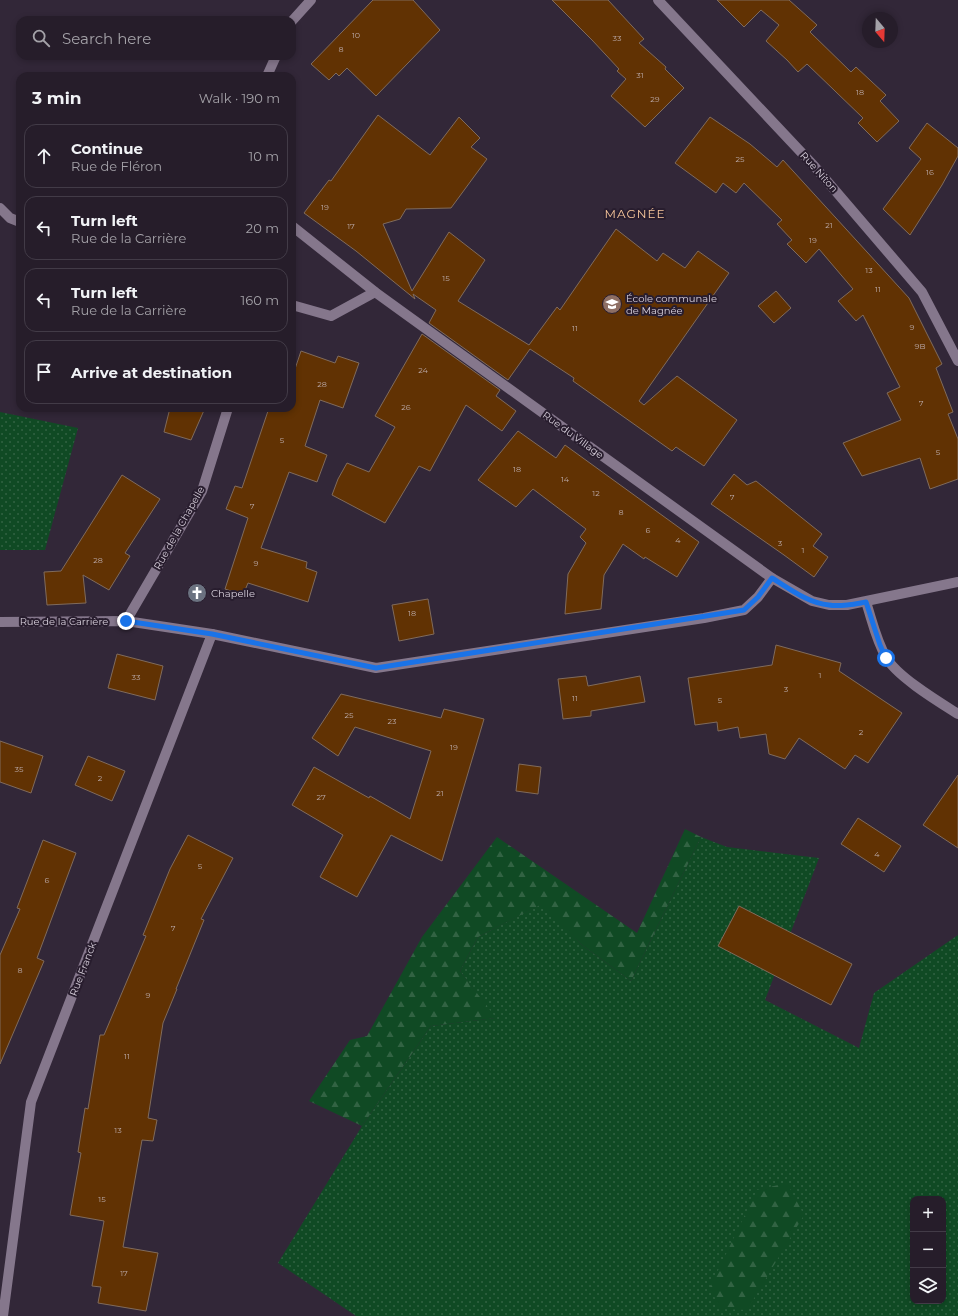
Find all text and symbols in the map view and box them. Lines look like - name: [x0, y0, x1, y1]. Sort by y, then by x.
- north arrow: [862, 12, 898, 48]
- search box: [16, 16, 296, 60]
- icon: search: [30, 27, 52, 49]
- text: Search here: [62, 29, 151, 48]
- house number: 10: [352, 30, 360, 40]
- house number: 33: [613, 33, 622, 43]
- house number: 8: [338, 44, 344, 54]
- house number: 31: [636, 70, 644, 80]
- house number: 18: [856, 87, 864, 97]
- text: 3 min: [32, 88, 82, 108]
- text: Walk · 190 m: [199, 90, 280, 106]
- house number: 29: [650, 94, 660, 104]
- text: Continue: [71, 139, 143, 158]
- icon: ahead: [33, 145, 55, 167]
- text: 10 m: [249, 148, 279, 164]
- street label: Rue Niton: [797, 149, 841, 195]
- house number: 25: [735, 154, 745, 164]
- text: Rue de Fléron: [71, 158, 162, 174]
- house number: 16: [926, 167, 934, 177]
- house number: 19: [321, 202, 329, 212]
- district label: MAGNÉE: [604, 206, 666, 221]
- text: Turn left: [71, 211, 138, 230]
- icon: left: [33, 217, 55, 239]
- text: 20 m: [246, 220, 279, 236]
- house number: 21: [825, 220, 833, 230]
- house number: 17: [347, 221, 355, 231]
- text: Rue de la Carrière: [71, 230, 186, 246]
- house number: 19: [809, 235, 817, 245]
- house number: 13: [865, 265, 873, 275]
- house number: 15: [442, 273, 450, 283]
- text: Turn left: [71, 283, 138, 302]
- house number: 11: [875, 284, 881, 294]
- icon: left: [33, 289, 55, 311]
- text: 160 m: [241, 292, 279, 308]
- place label: École communale de Magnée: [626, 292, 717, 317]
- school or university icon: École communale de Magnée: [601, 293, 623, 315]
- text: Rue de la Carrière: [71, 302, 186, 318]
- house number: 9: [910, 322, 915, 332]
- house number: 11: [572, 323, 578, 333]
- house number: 9B: [915, 341, 925, 351]
- icon: arrive: [33, 361, 55, 383]
- text: Arrive at destination: [71, 363, 232, 382]
- house number: 24: [418, 365, 429, 375]
- house number: 28: [317, 379, 327, 389]
- house number: 7: [919, 398, 924, 408]
- house number: 26: [401, 402, 411, 412]
- street label: Rue du Village: [540, 408, 606, 462]
- house number: 5: [280, 435, 285, 445]
- house number: 5: [936, 447, 941, 457]
- house number: 18: [513, 464, 521, 474]
- house number: 14: [561, 474, 570, 484]
- street label: Rue de la Chapelle: [151, 484, 207, 572]
- house number: 12: [592, 488, 600, 498]
- house number: 7: [730, 492, 735, 502]
- house number: 7: [250, 501, 255, 511]
- house number: 8: [618, 507, 624, 517]
- house number: 6: [646, 525, 651, 535]
- house number: 4: [675, 535, 681, 545]
- house number: 3: [778, 538, 783, 548]
- house number: 1: [802, 545, 804, 555]
- house number: 28: [93, 555, 103, 565]
- house number: 9: [254, 558, 259, 568]
- church icon: Chapelle: [186, 582, 208, 604]
- place label: Chapelle: [211, 587, 255, 600]
- house number: 18: [408, 608, 416, 618]
- route end: [117, 612, 135, 630]
- street label: Rue de la Carrière: [20, 615, 108, 628]
- route start: [877, 649, 895, 667]
- house number: 1: [819, 670, 821, 680]
- house number: 33: [132, 672, 141, 682]
- house number: 3: [784, 684, 789, 694]
- house number: 11: [572, 693, 578, 703]
- house number: 5: [718, 695, 723, 705]
- house number: 25: [344, 710, 354, 720]
- house number: 23: [387, 716, 397, 726]
- house number: 2: [859, 727, 864, 737]
- house number: 19: [450, 742, 458, 752]
- house number: 35: [15, 764, 24, 774]
- house number: 2: [98, 773, 103, 783]
- house number: 21: [436, 788, 444, 798]
- house number: 27: [316, 792, 326, 802]
- house number: 4: [874, 849, 880, 859]
- house number: 5: [198, 861, 203, 871]
- house number: 6: [45, 875, 50, 885]
- house number: 7: [171, 923, 176, 933]
- street label: Rue Franck: [67, 940, 99, 998]
- house number: 8: [17, 965, 23, 975]
- house number: 9: [146, 990, 151, 1000]
- house number: 11: [124, 1051, 130, 1061]
- house number: 13: [114, 1125, 122, 1135]
- house number: 15: [98, 1194, 106, 1204]
- map controls: [910, 1196, 946, 1304]
- button: +: [910, 1196, 946, 1232]
- button: −: [910, 1232, 946, 1268]
- house number: 17: [120, 1268, 128, 1278]
- button: layers: [910, 1268, 946, 1304]

